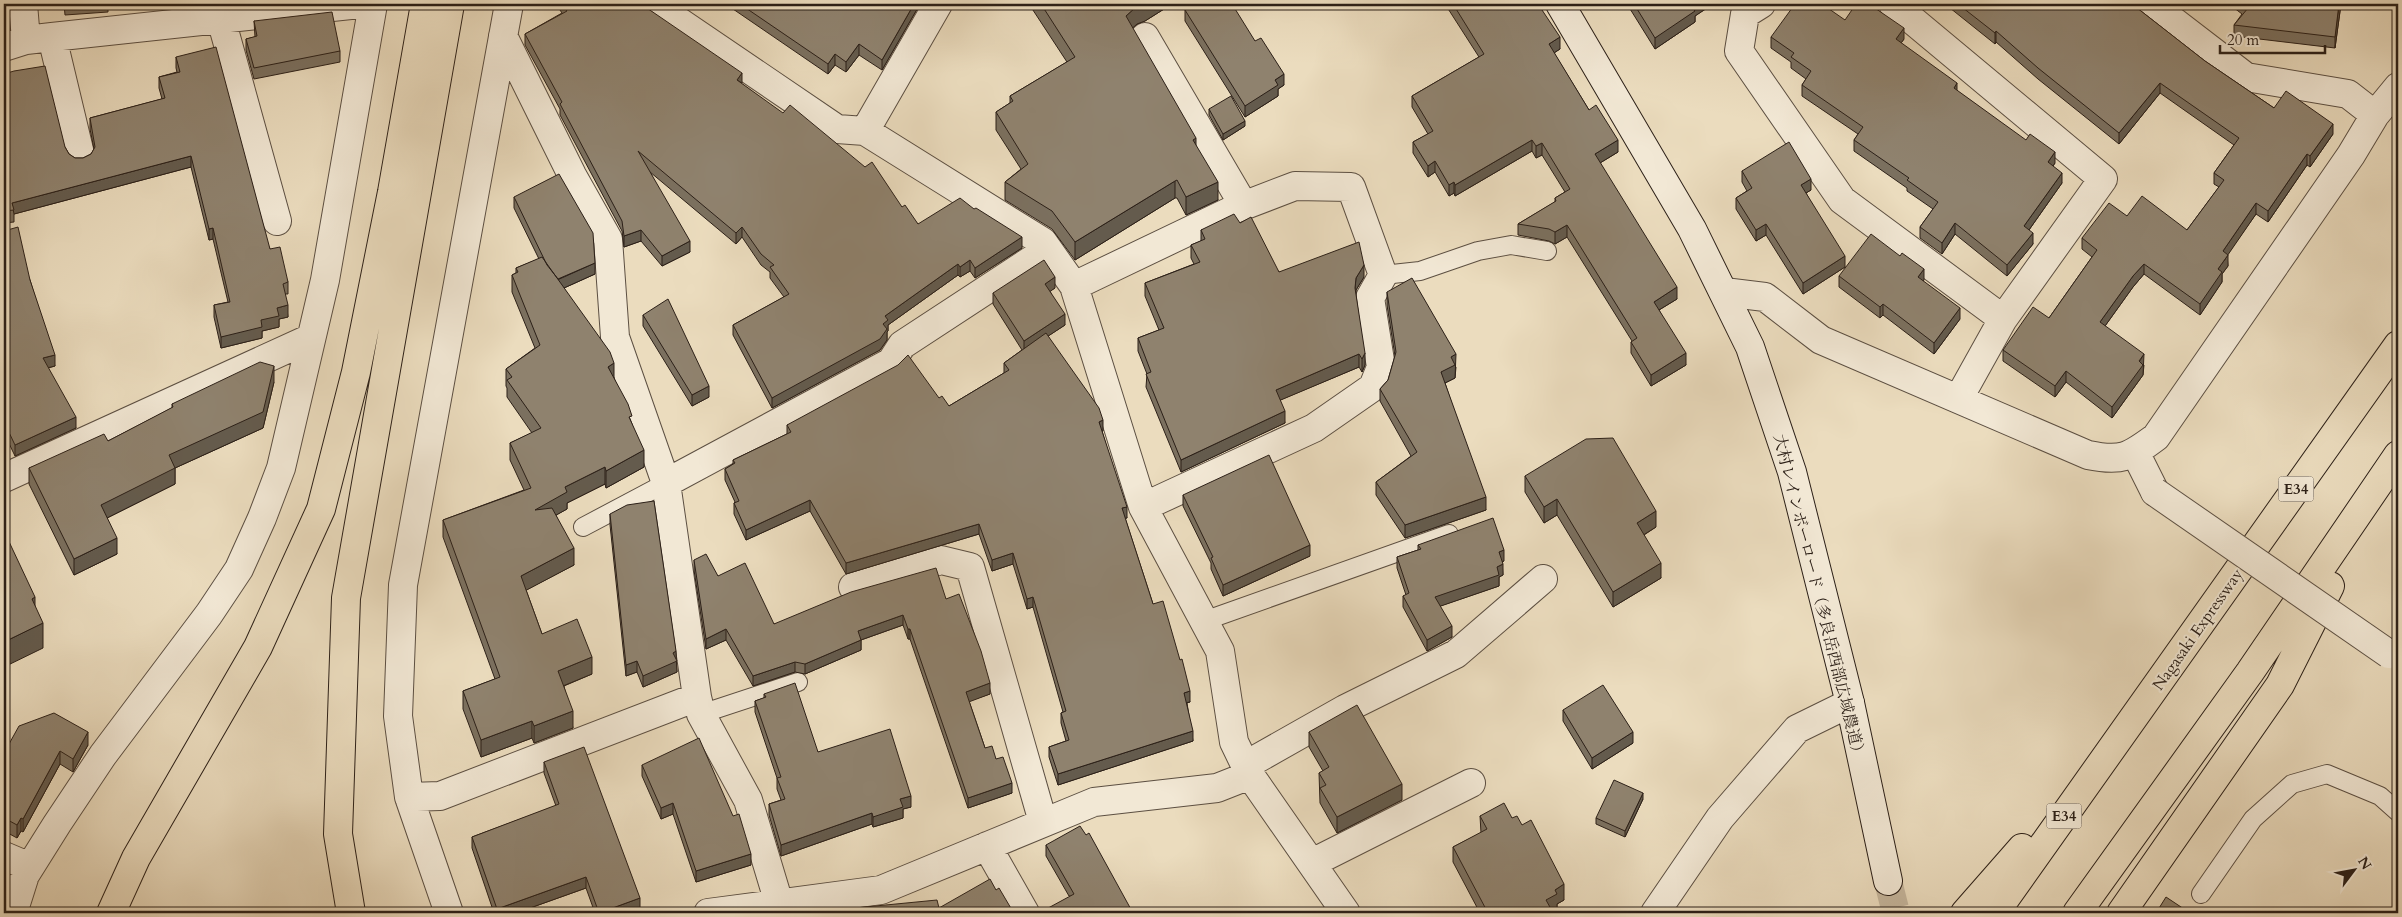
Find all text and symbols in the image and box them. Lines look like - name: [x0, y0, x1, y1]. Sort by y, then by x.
- scale bar: [2220, 22, 2324, 54]
- text: 20 m: [2227, 30, 2259, 50]
- street label: 大村レインボーロード（多良岳西部広域農道）: [1768, 432, 1870, 763]
- road number: E34: [2278, 476, 2314, 502]
- street label: Nagasaki Expressway: [2147, 564, 2249, 695]
- road number: E34: [2046, 804, 2082, 828]
- north arrow: [2330, 844, 2380, 894]
- text: N: [2353, 853, 2376, 874]

